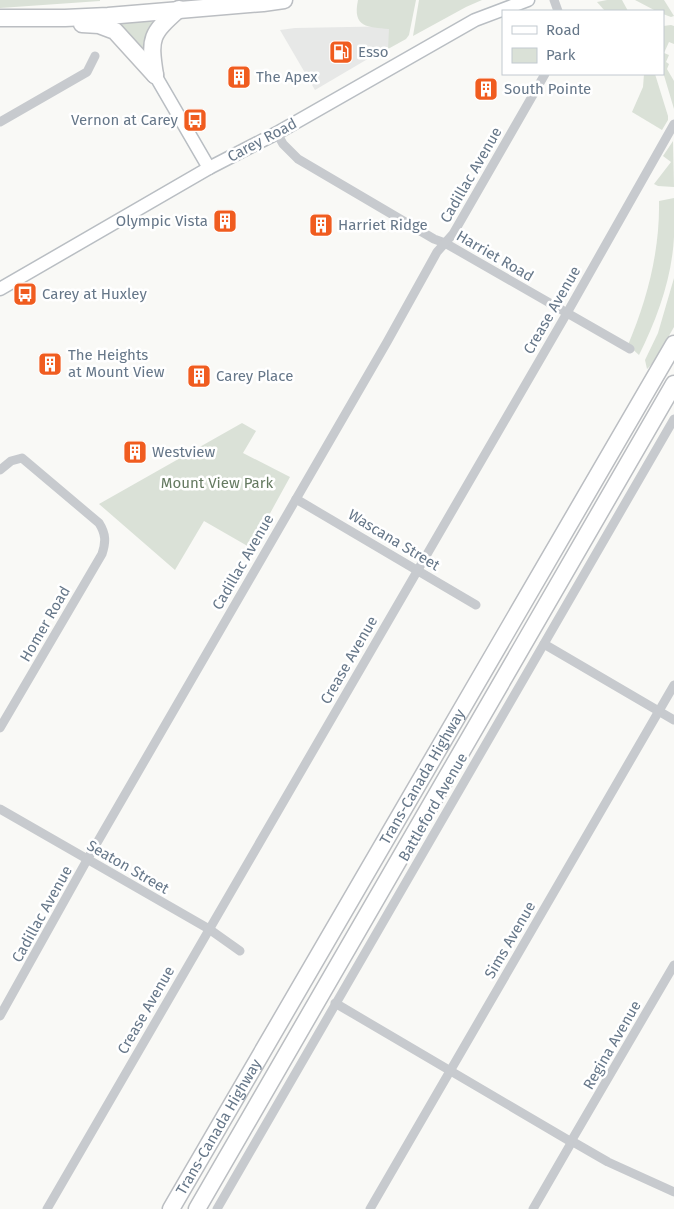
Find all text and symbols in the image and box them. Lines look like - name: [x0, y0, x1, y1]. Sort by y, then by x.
- legend: [502, 10, 664, 75]
- text: Road: [546, 21, 581, 39]
- fuel station icon: Esso: [328, 39, 354, 65]
- place label: Esso: [358, 43, 389, 61]
- text: Park: [546, 46, 576, 64]
- building icon: The Apex: [226, 64, 252, 90]
- place label: The Apex: [256, 68, 318, 86]
- building icon: South Pointe: [473, 76, 499, 102]
- place label: South Pointe: [504, 80, 591, 98]
- bus stop icon: Vernon at Carey: [182, 107, 208, 133]
- place label: Vernon at Carey: [71, 111, 179, 129]
- street label: Carey Road: [224, 114, 300, 166]
- street label: Cadillac Avenue: [436, 124, 506, 226]
- building icon: Olympic Vista: [212, 208, 238, 234]
- place label: Olympic Vista: [116, 212, 208, 230]
- building icon: Harriet Ridge: [308, 212, 334, 238]
- place label: Harriet Ridge: [338, 216, 428, 234]
- street label: Harriet Road: [453, 227, 537, 285]
- street label: Crease Avenue: [520, 263, 584, 357]
- bus stop icon: Carey at Huxley: [12, 281, 38, 307]
- place label: Carey at Huxley: [42, 285, 147, 303]
- place label: The Heights at Mount View: [68, 346, 165, 381]
- building icon: The Heights at Mount View: [37, 351, 63, 377]
- building icon: Carey Place: [186, 363, 212, 389]
- place label: Carey Place: [216, 367, 293, 385]
- building icon: Westview: [122, 439, 148, 465]
- place label: Westview: [152, 443, 216, 461]
- park label: Mount View Park: [161, 474, 273, 492]
- street label: Wascana Street: [345, 506, 444, 575]
- street label: Cadillac Avenue: [208, 511, 278, 613]
- street label: Homer Road: [16, 583, 74, 665]
- street label: Crease Avenue: [317, 613, 381, 707]
- street label: Trans-Canada Highway: [376, 705, 469, 848]
- street label: Battleford Avenue: [395, 750, 471, 864]
- street label: Seaton Street: [84, 836, 173, 898]
- street label: Cadillac Avenue: [8, 863, 76, 965]
- street label: Sims Avenue: [481, 898, 539, 982]
- street label: Crease Avenue: [114, 963, 178, 1057]
- street label: Regina Avenue: [579, 997, 645, 1093]
- street label: Trans-Canada Highway: [172, 1055, 266, 1198]

